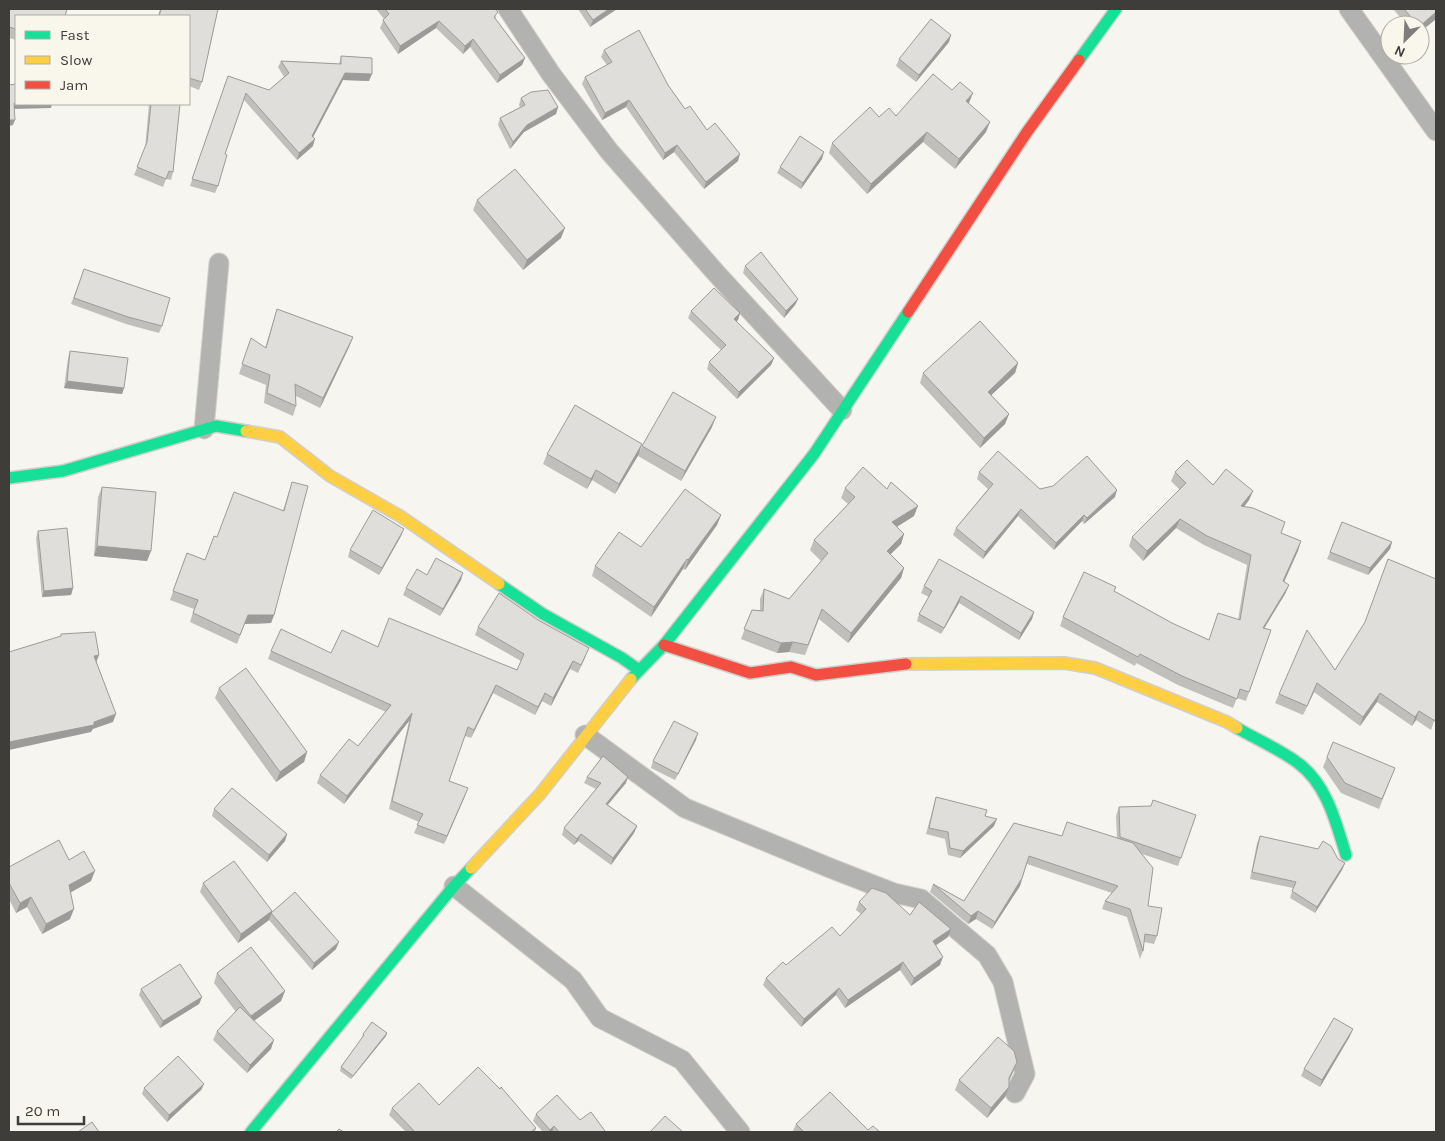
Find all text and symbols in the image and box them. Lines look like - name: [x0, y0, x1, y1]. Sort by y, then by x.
- legend: [15, 15, 190, 105]
- north arrow: [1380, 15, 1430, 65]
- text: Fast: [60, 26, 90, 44]
- text: N: [1392, 42, 1408, 61]
- text: Slow: [60, 51, 92, 69]
- text: Jam: [60, 76, 88, 94]
- scale bar: [18, 1094, 84, 1126]
- text: 20 m: [25, 1102, 60, 1120]

